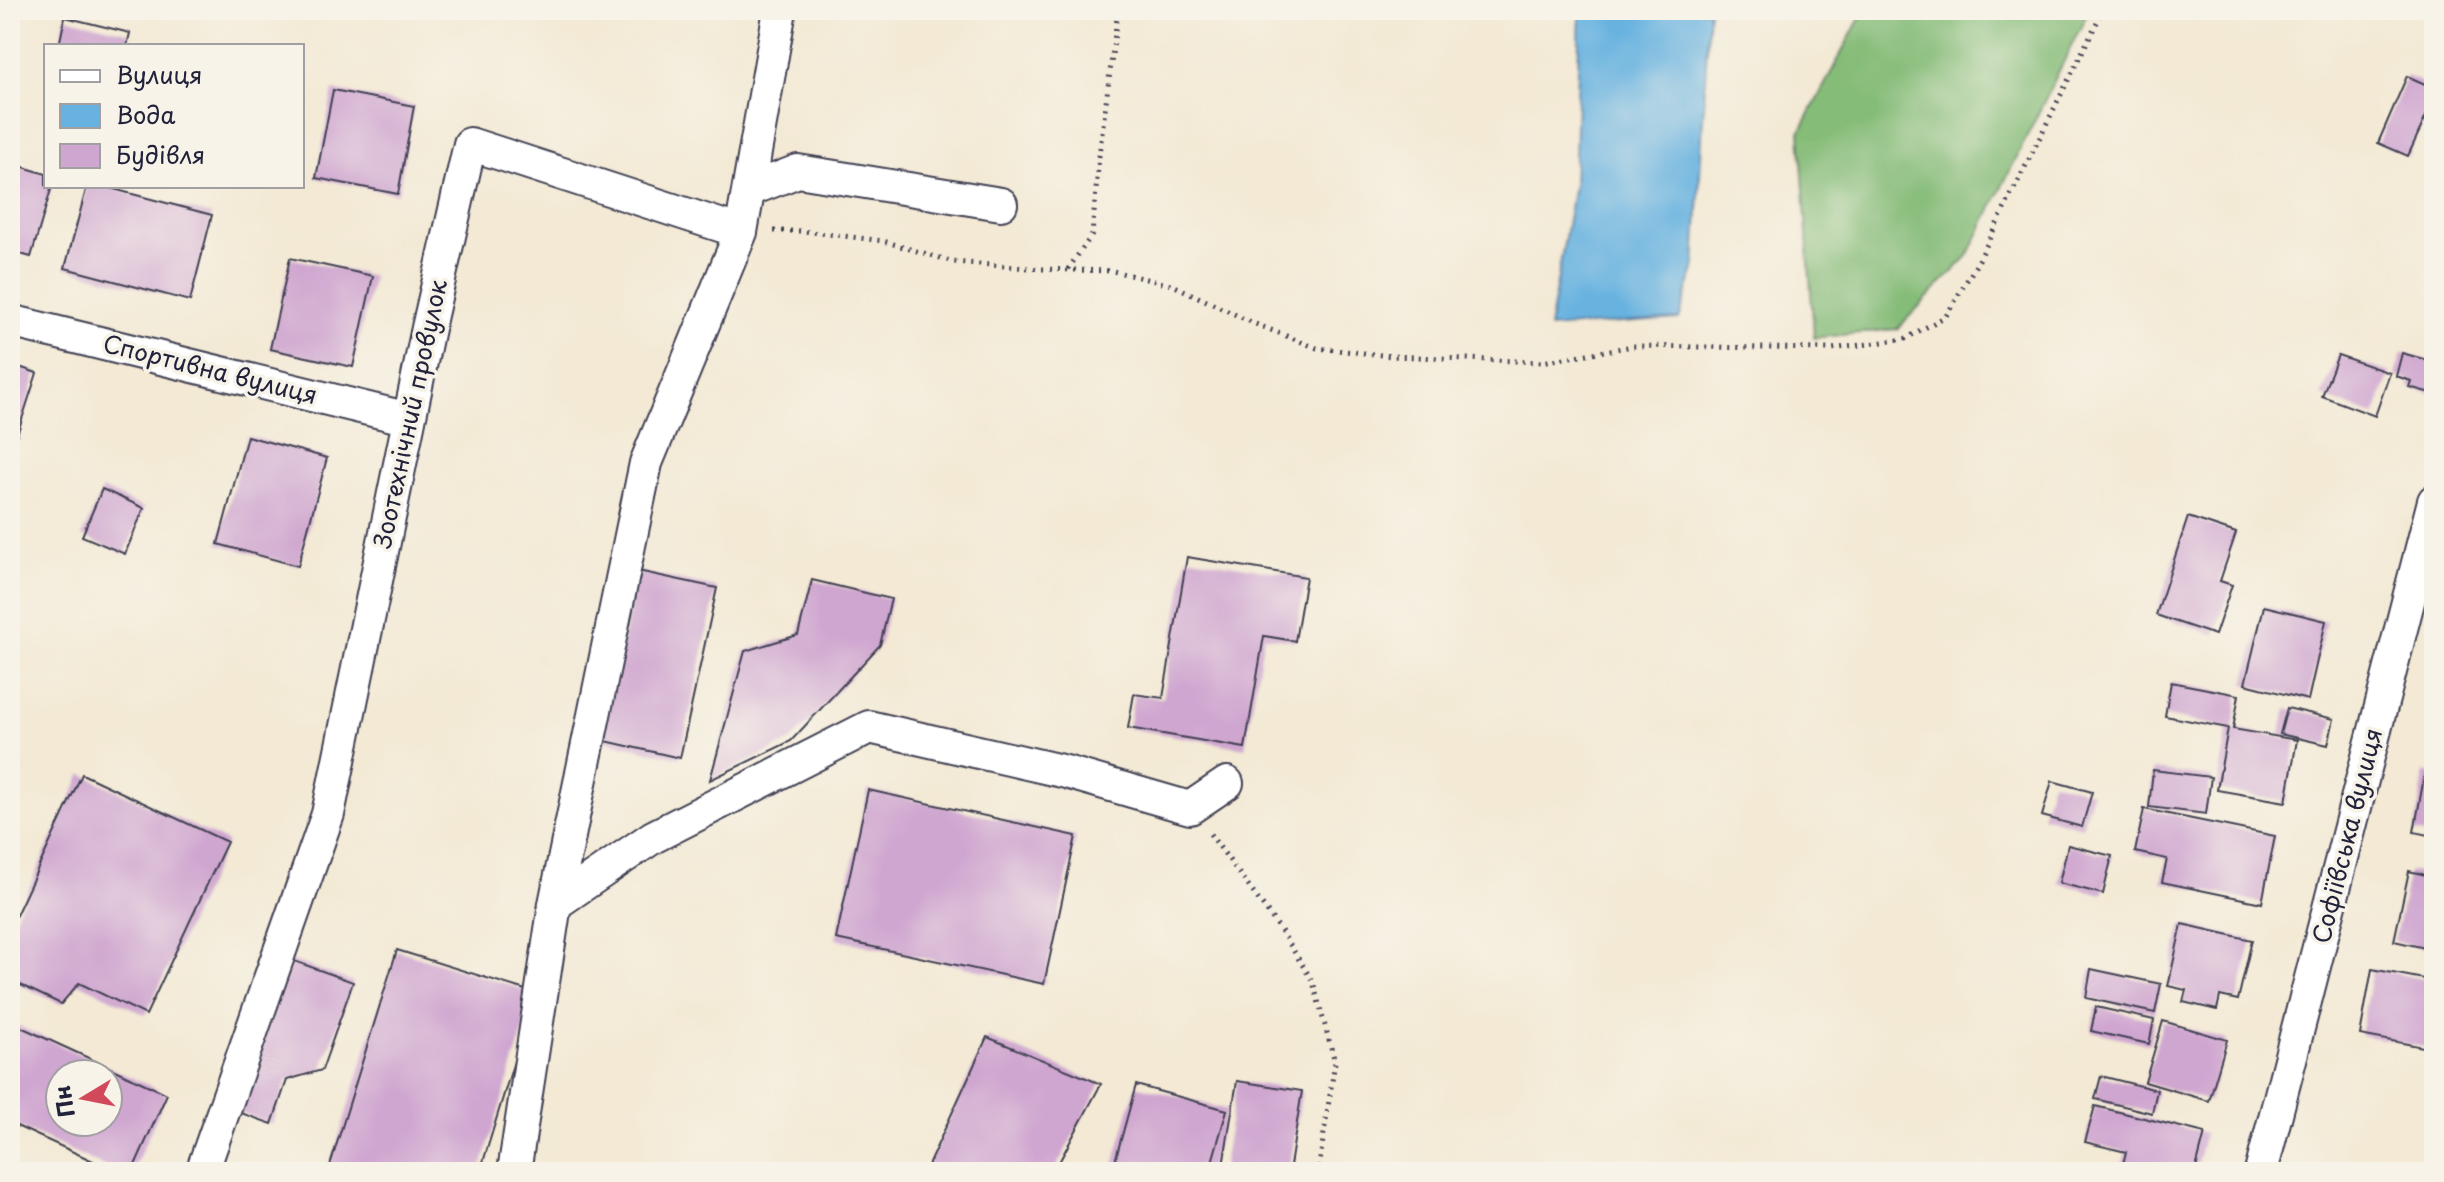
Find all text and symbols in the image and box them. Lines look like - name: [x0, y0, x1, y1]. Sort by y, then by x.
- legend: [44, 44, 304, 188]
- text: Вулиця: [116, 56, 202, 92]
- text: Вода: [116, 96, 175, 132]
- text: Будівля: [116, 136, 205, 172]
- street label: Зоотехнічний провулок: [363, 275, 455, 552]
- street label: Спортивна вулиця: [100, 324, 321, 412]
- street label: Софіївська вулиця: [2302, 724, 2390, 947]
- north arrow: [44, 1058, 124, 1138]
- text: Пн: [44, 1083, 82, 1120]

